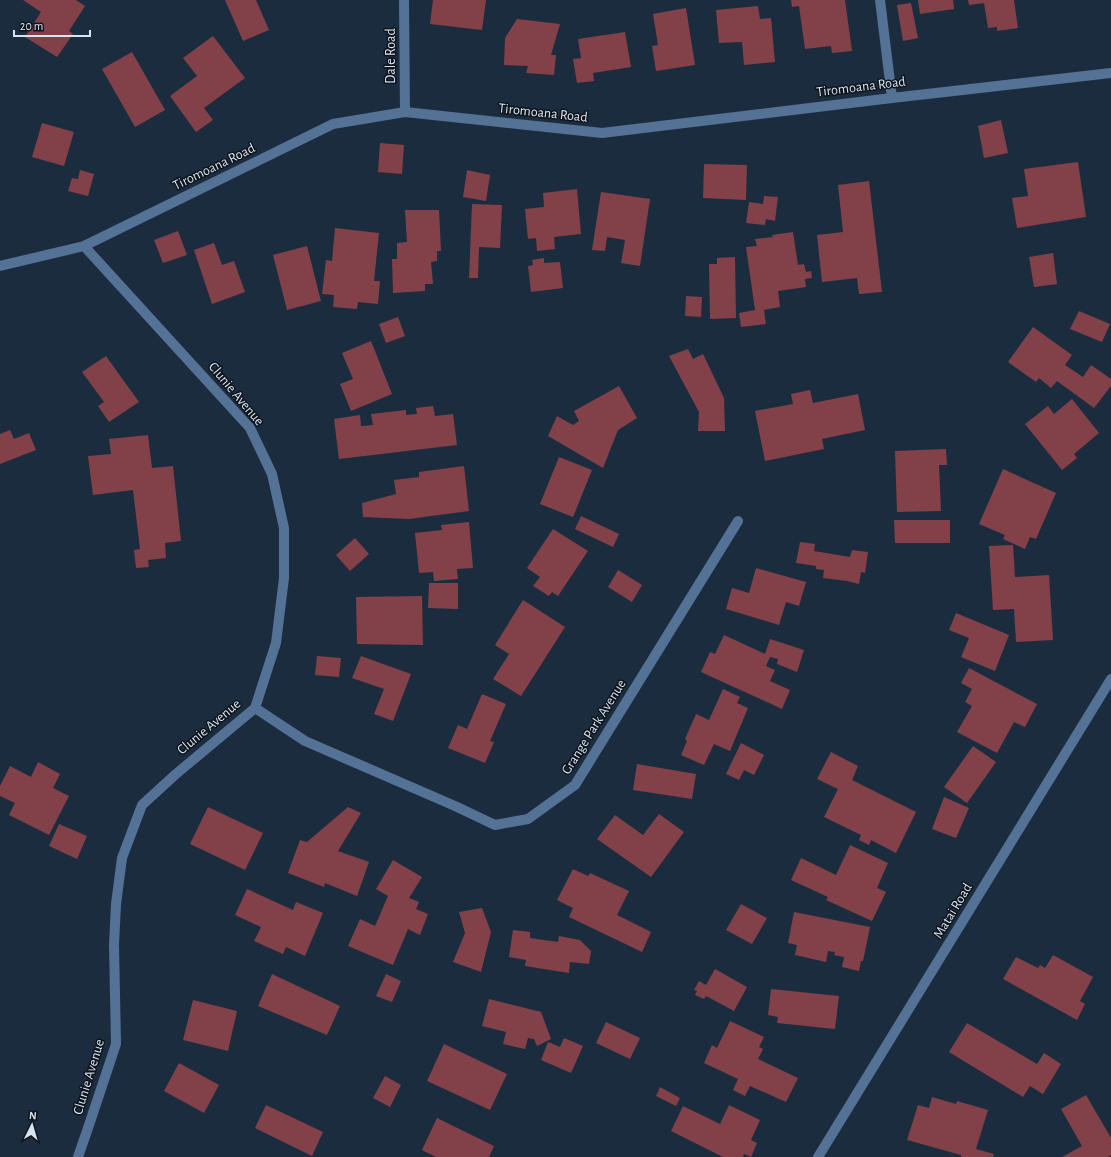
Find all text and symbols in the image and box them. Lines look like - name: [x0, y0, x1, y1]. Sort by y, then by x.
- scale bar: [14, 12, 90, 38]
- text: 20 m: [20, 20, 43, 32]
- street label: Dale Road: [384, 28, 398, 84]
- street label: Tiromoana Road: [816, 75, 906, 99]
- street label: Tiromoana Road: [498, 101, 588, 125]
- street label: Tiromoana Road: [171, 141, 257, 193]
- street label: Clunie Avenue: [206, 360, 266, 428]
- street label: Grange Park Avenue: [559, 677, 629, 777]
- street label: Clunie Avenue: [175, 697, 243, 757]
- street label: Matai Road: [931, 881, 975, 941]
- street label: Clunie Avenue: [71, 1038, 107, 1116]
- north arrow: [12, 1105, 52, 1145]
- text: N: [29, 1110, 37, 1121]

